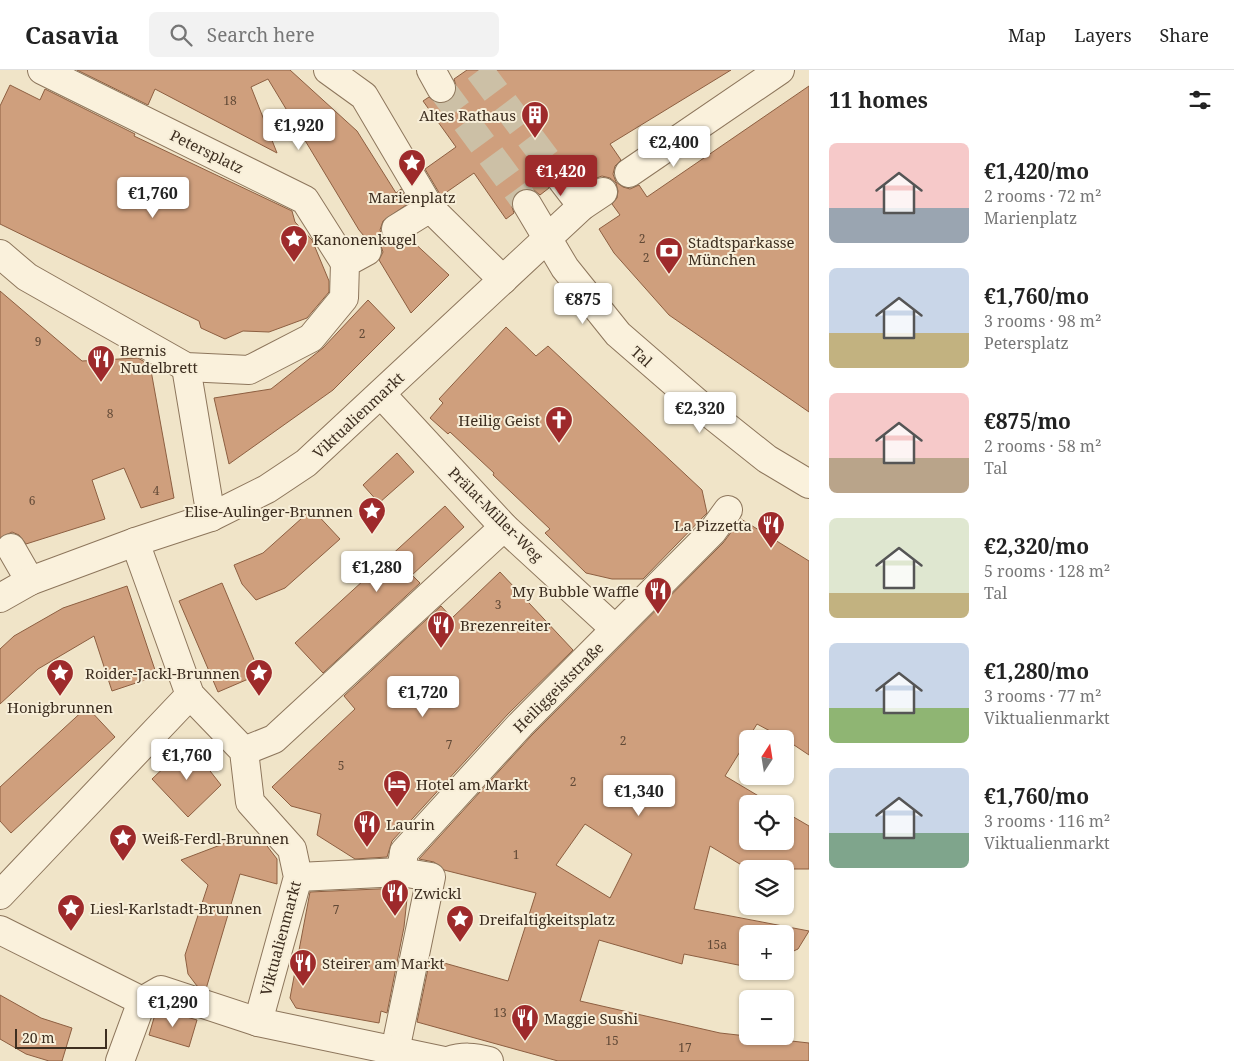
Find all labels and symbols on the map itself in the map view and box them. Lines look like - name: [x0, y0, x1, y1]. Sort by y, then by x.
- house number: 18: [223, 92, 237, 109]
- building icon: Altes Rathaus: [520, 100, 550, 139]
- place label: Altes Rathaus: [419, 105, 516, 125]
- pin: €1,920: [258, 108, 340, 151]
- street label: Petersplatz: [167, 125, 247, 177]
- pin: €2,400: [633, 126, 715, 168]
- place icon: Marienplatz: [397, 148, 427, 187]
- pin: €1,420: [520, 154, 602, 197]
- pin: €1,760: [112, 176, 194, 219]
- place label: Marienplatz: [368, 187, 456, 207]
- place icon: Kanonenkugel: [279, 224, 309, 263]
- place label: Kanonenkugel: [313, 229, 417, 249]
- house number: 2: [639, 230, 645, 247]
- place label: Stadtsparkasse München: [688, 232, 795, 269]
- bank icon: Stadtsparkasse München: [654, 236, 684, 275]
- house number: 2: [643, 249, 649, 266]
- pin: €875: [553, 282, 613, 325]
- house number: 2: [359, 325, 365, 342]
- house number: 9: [35, 333, 41, 350]
- place label: Bernis Nudelbrett: [120, 340, 198, 377]
- street label: Tal: [627, 341, 657, 371]
- restaurant icon: Bernis Nudelbrett: [86, 344, 116, 383]
- street label: Viktualienmarkt: [308, 368, 408, 462]
- pin: €2,320: [659, 392, 741, 434]
- house number: 8: [107, 405, 114, 422]
- church icon: Heilig Geist: [544, 405, 574, 444]
- place label: Heilig Geist: [458, 410, 540, 430]
- street label: Prälat-Miller-Weg: [444, 462, 548, 566]
- house number: 4: [153, 482, 160, 499]
- house number: 6: [29, 492, 36, 509]
- place icon: Elise-Aulinger-Brunnen: [357, 496, 387, 535]
- place label: Elise-Aulinger-Brunnen: [185, 501, 353, 521]
- restaurant icon: La Pizzetta: [756, 510, 786, 549]
- place label: La Pizzetta: [674, 515, 752, 535]
- pin: €1,280: [336, 550, 418, 593]
- restaurant icon: My Bubble Waffle: [643, 576, 673, 615]
- place label: My Bubble Waffle: [512, 581, 639, 601]
- house number: 3: [495, 596, 502, 613]
- restaurant icon: Brezenreiter: [426, 610, 456, 649]
- place label: Brezenreiter: [460, 615, 551, 635]
- street label: Heiliggeiststraße: [508, 637, 608, 737]
- place icon: Honigbrunnen: [45, 658, 75, 697]
- place icon: Roider-Jackl-Brunnen: [244, 658, 274, 697]
- place label: Roider-Jackl-Brunnen: [85, 663, 240, 683]
- pin: €1,720: [382, 676, 464, 718]
- place label: Honigbrunnen: [7, 697, 113, 717]
- north arrow: [739, 730, 794, 785]
- house number: 2: [620, 732, 626, 749]
- house number: 7: [446, 736, 453, 753]
- pin: €1,760: [146, 738, 228, 781]
- house number: 5: [338, 757, 344, 774]
- hotel icon: Hotel am Markt: [382, 769, 412, 808]
- house number: 2: [570, 773, 576, 790]
- place label: Hotel am Markt: [416, 774, 529, 794]
- pin: €1,340: [598, 774, 680, 817]
- restaurant icon: Laurin: [352, 809, 382, 848]
- place label: Laurin: [386, 814, 435, 834]
- place icon: Weiß-Ferdl-Brunnen: [108, 823, 138, 862]
- place label: Weiß-Ferdl-Brunnen: [142, 828, 290, 848]
- house number: 1: [513, 846, 519, 863]
- street label: Viktualienmarkt: [255, 878, 305, 998]
- restaurant icon: Zwickl: [380, 878, 410, 917]
- place label: Zwickl: [414, 883, 462, 903]
- place icon: Liesl-Karlstadt-Brunnen: [56, 893, 86, 932]
- place label: Liesl-Karlstadt-Brunnen: [90, 898, 262, 918]
- house number: 7: [333, 901, 340, 918]
- place icon: Dreifaltigkeitsplatz: [445, 904, 475, 943]
- place label: Dreifaltigkeitsplatz: [479, 909, 615, 929]
- house number: 15a: [707, 936, 727, 953]
- restaurant icon: Steirer am Markt: [288, 948, 318, 987]
- place label: Steirer am Markt: [322, 953, 444, 973]
- pin: €1,290: [132, 986, 214, 1028]
- restaurant icon: Maggie Sushi: [510, 1003, 540, 1042]
- house number: 13: [493, 1004, 507, 1021]
- place label: Maggie Sushi: [544, 1008, 638, 1028]
- scale bar: [15, 1026, 108, 1049]
- house number: 15: [605, 1032, 619, 1049]
- house number: 17: [678, 1039, 692, 1056]

